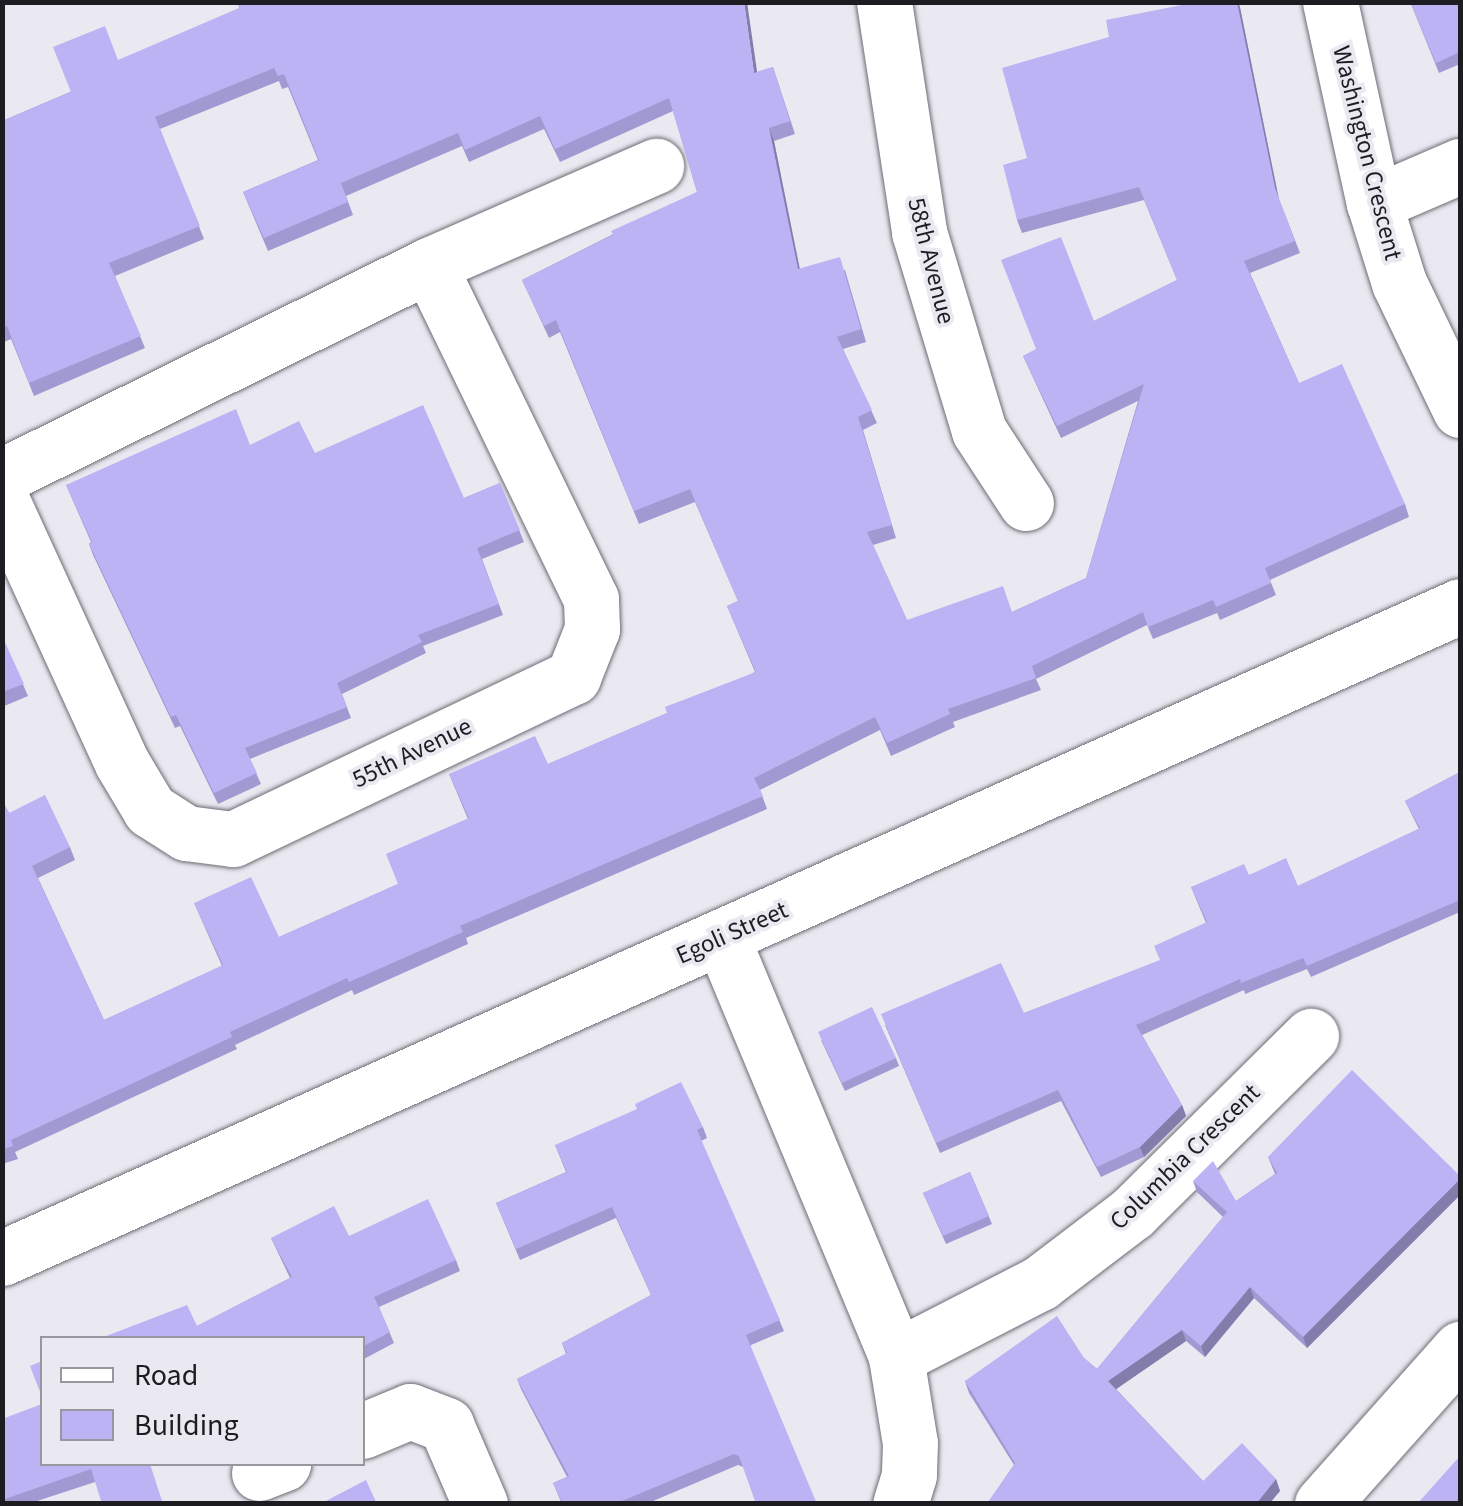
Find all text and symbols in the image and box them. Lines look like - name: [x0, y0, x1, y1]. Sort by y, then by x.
- street label: Washington Crescent: [1326, 43, 1408, 263]
- street label: 58th Avenue: [901, 195, 961, 327]
- street label: 55th Avenue: [347, 711, 477, 795]
- street label: Egoli Street: [671, 895, 793, 971]
- street label: Columbia Crescent: [1104, 1078, 1266, 1236]
- legend: [40, 1336, 365, 1466]
- text: Road: [134, 1354, 198, 1397]
- text: Building: [134, 1404, 239, 1447]

